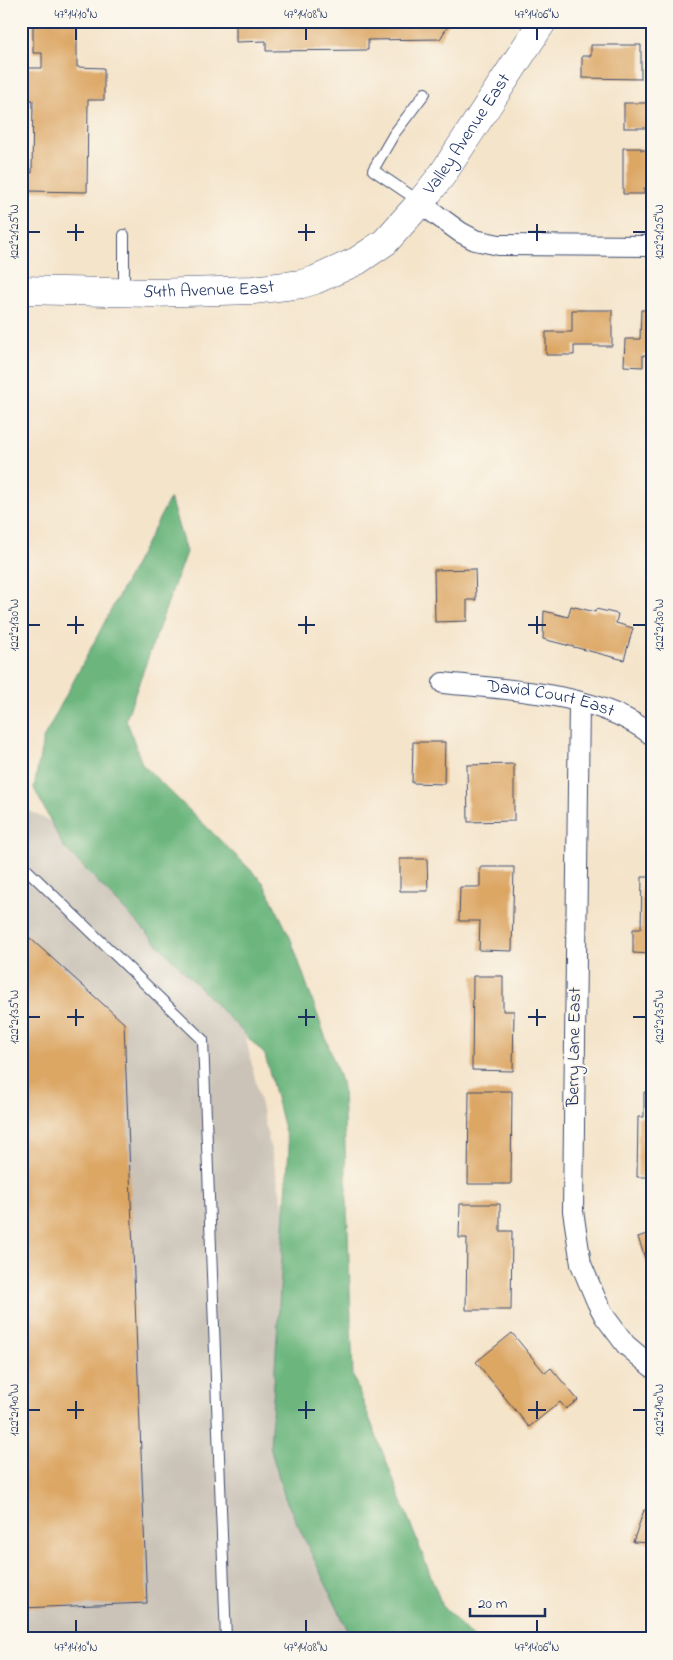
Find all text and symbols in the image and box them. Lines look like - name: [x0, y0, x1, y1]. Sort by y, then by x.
- text: 47°14'10"N: [54, 6, 98, 24]
- text: 47°14'08"N: [284, 6, 328, 24]
- text: 47°14'06"N: [515, 6, 559, 24]
- street label: Valley Avenue East: [417, 69, 518, 202]
- text: 122°21'25"W: [6, 205, 24, 259]
- text: 122°21'25"W: [651, 205, 669, 259]
- street label: 54th Avenue East: [143, 274, 276, 306]
- text: 122°21'30"W: [6, 599, 24, 651]
- text: 122°21'30"W: [651, 599, 669, 651]
- street label: David Court East: [485, 674, 618, 725]
- street label: Berry Lane East: [561, 987, 589, 1108]
- text: 122°21'35"W: [6, 990, 24, 1044]
- text: 122°21'35"W: [651, 990, 669, 1044]
- text: 122°21'40"W: [6, 1384, 24, 1436]
- text: 122°21'40"W: [651, 1384, 669, 1436]
- scale bar: [470, 1585, 546, 1617]
- text: 20 m: [478, 1593, 508, 1615]
- text: 47°14'10"N: [54, 1639, 98, 1657]
- text: 47°14'08"N: [284, 1639, 328, 1657]
- text: 47°14'06"N: [515, 1639, 559, 1657]

